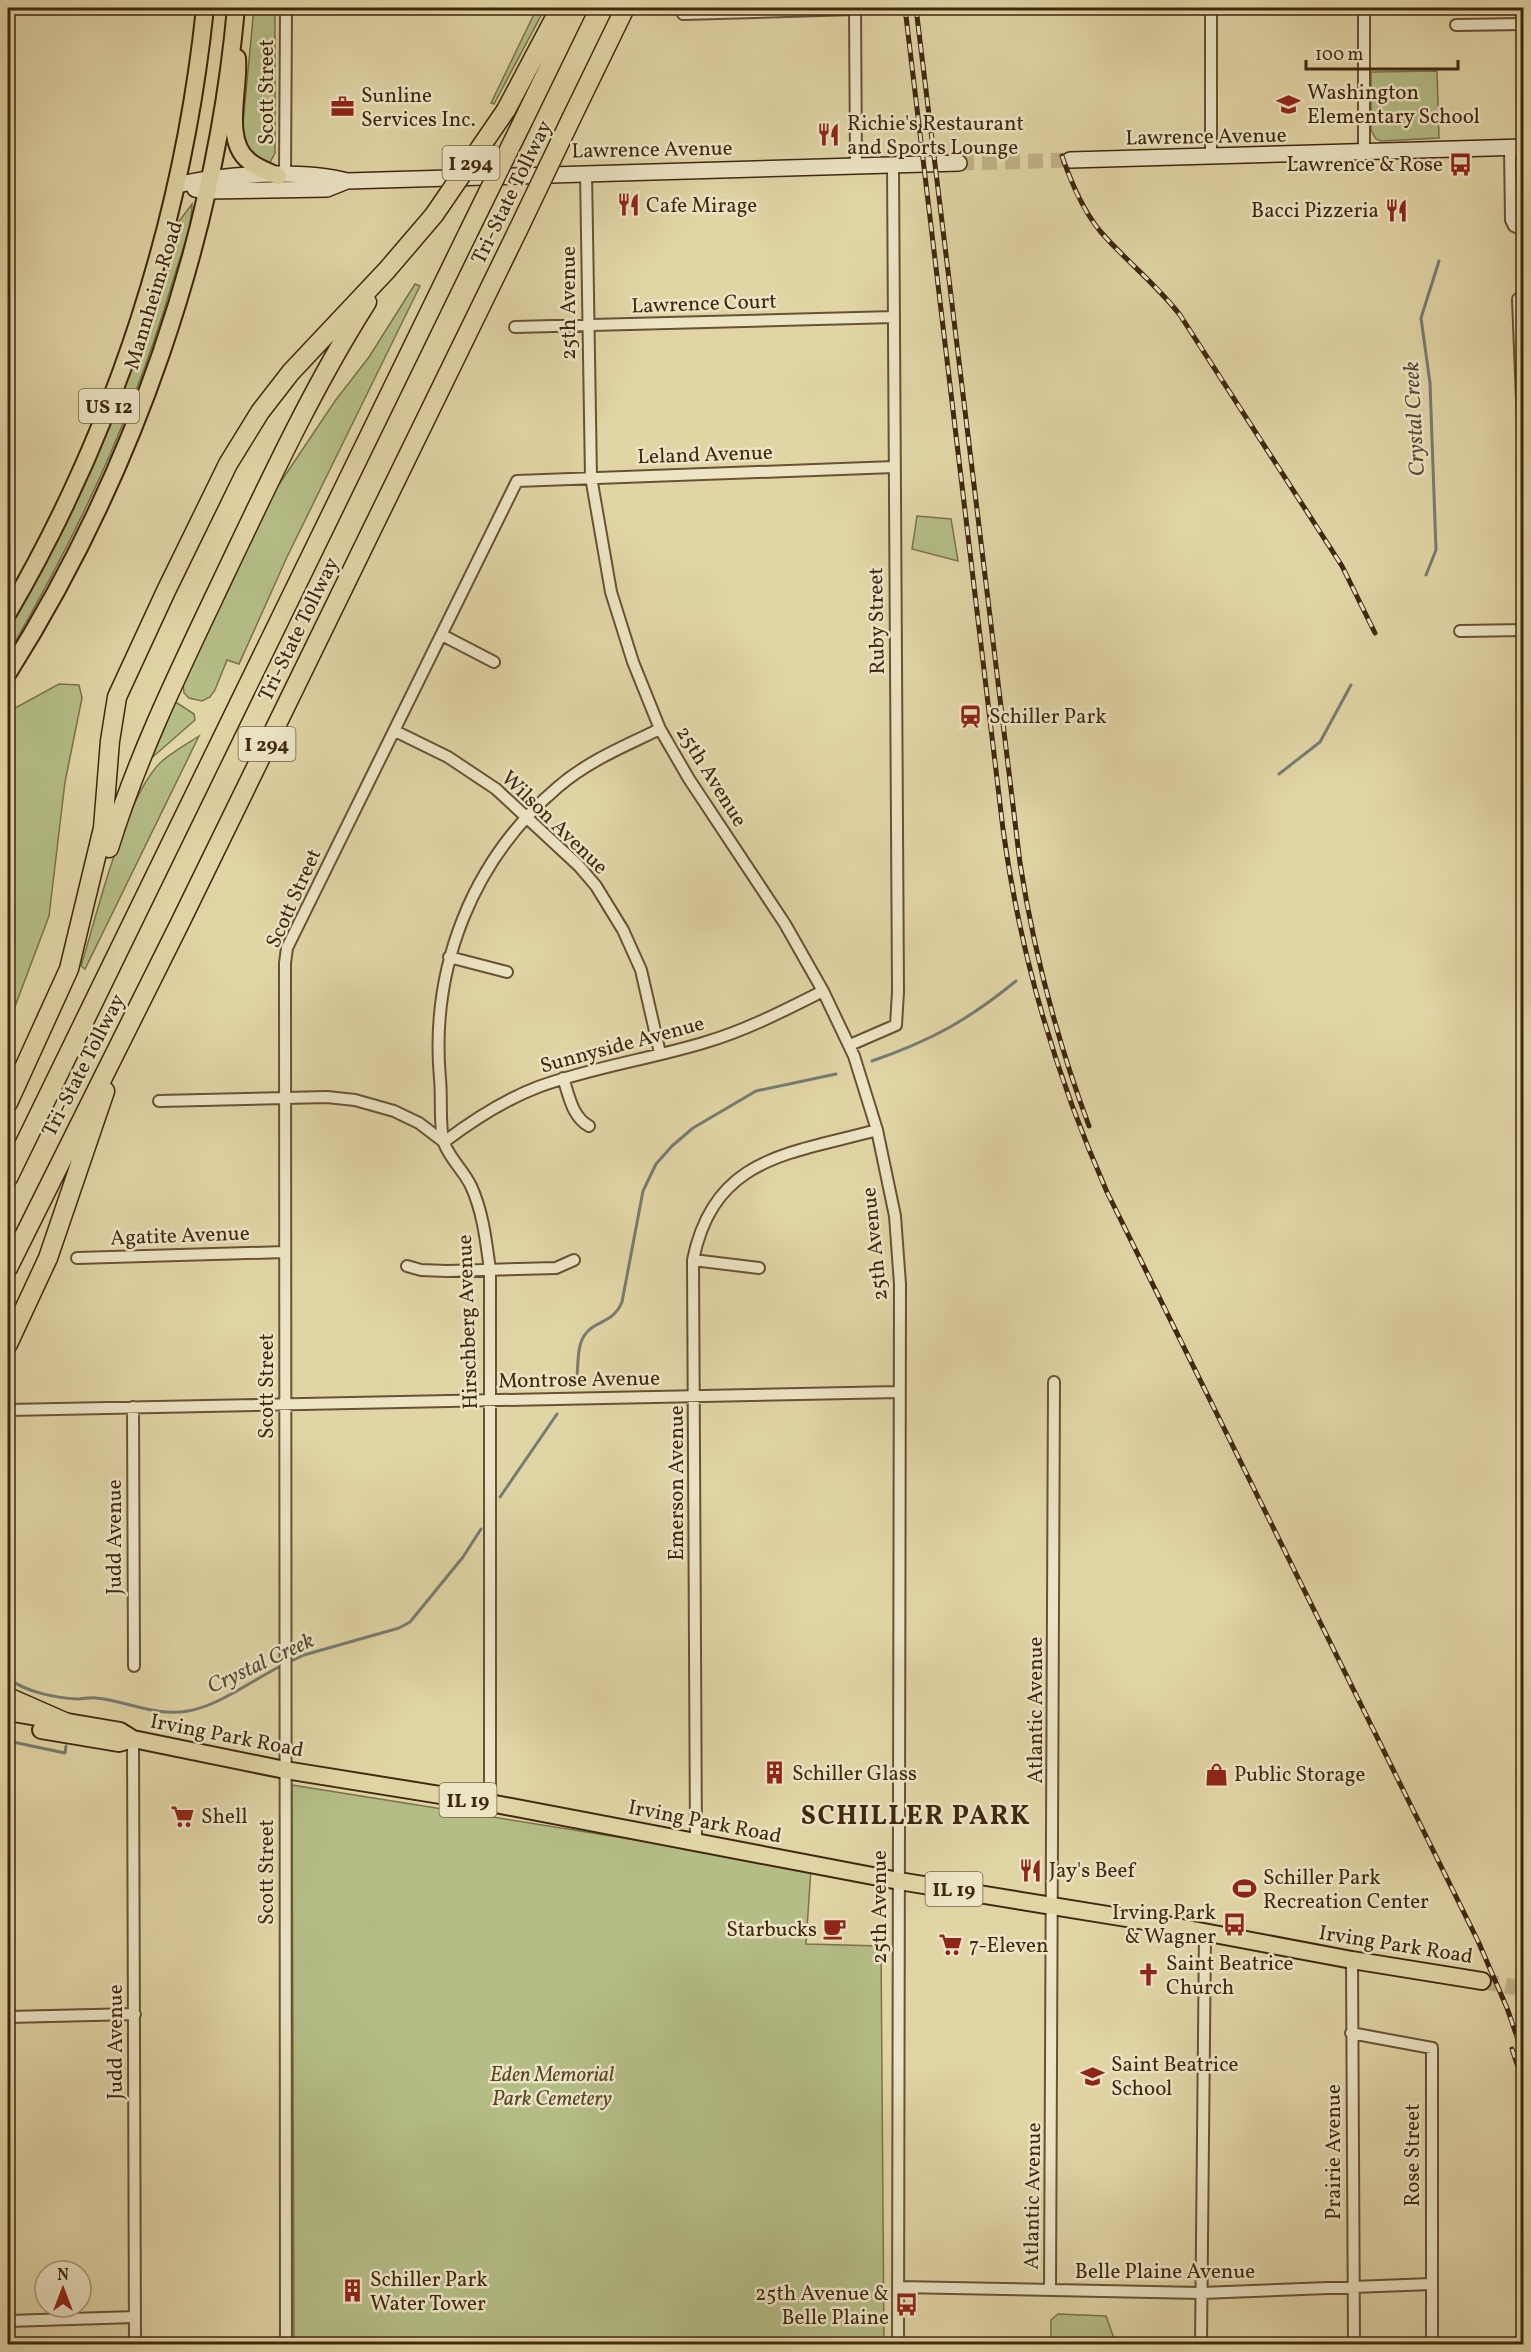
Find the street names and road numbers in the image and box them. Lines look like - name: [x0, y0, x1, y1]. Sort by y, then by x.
- street label: Scott Street: [253, 39, 282, 145]
- street label: Tri-State Tollway: [465, 115, 560, 270]
- street label: Lawrence Avenue: [1125, 122, 1287, 153]
- street label: Lawrence Avenue: [571, 135, 733, 166]
- road number: I 294: [442, 146, 500, 180]
- street label: Mannheim Road: [118, 218, 191, 373]
- street label: 25th Avenue: [555, 246, 584, 360]
- street label: Lawrence Court: [631, 287, 777, 322]
- road number: US 12: [79, 389, 139, 423]
- street label: Leland Avenue: [637, 439, 773, 472]
- street label: Tri-State Tollway: [252, 552, 347, 707]
- street label: Ruby Street: [862, 567, 893, 675]
- street label: 25th Avenue: [668, 721, 753, 833]
- road number: I 294: [238, 727, 296, 761]
- street label: Wilson Avenue: [494, 765, 614, 882]
- street label: Scott Street: [260, 844, 329, 953]
- street label: Tri-State Tollway: [36, 989, 133, 1142]
- street label: Sunnyside Avenue: [537, 1010, 708, 1081]
- street label: 25th Avenue: [855, 1186, 896, 1302]
- street label: Agatite Avenue: [110, 1220, 250, 1253]
- street label: Hirschberg Avenue: [451, 1234, 486, 1410]
- street label: Scott Street: [253, 1333, 282, 1439]
- street label: Montrose Avenue: [498, 1365, 660, 1396]
- street label: Emerson Avenue: [663, 1405, 692, 1561]
- street label: Judd Avenue: [101, 1479, 130, 1595]
- street label: Atlantic Avenue: [1022, 1636, 1051, 1784]
- street label: Irving Park Road: [148, 1707, 306, 1766]
- road number: IL 19: [440, 1783, 496, 1817]
- street label: Irving Park Road: [626, 1793, 784, 1852]
- street label: Scott Street: [253, 1819, 282, 1925]
- street label: 25th Avenue: [866, 1850, 895, 1964]
- road number: IL 19: [926, 1872, 982, 1906]
- street label: Irving Park Road: [1317, 1919, 1475, 1972]
- street label: Judd Avenue: [102, 1984, 131, 2100]
- street label: Prairie Avenue: [1320, 2084, 1349, 2220]
- street label: Rose Street: [1399, 2103, 1428, 2207]
- street label: Atlantic Avenue: [1018, 2122, 1049, 2270]
- street label: Belle Plaine Avenue: [1075, 2258, 1255, 2287]

